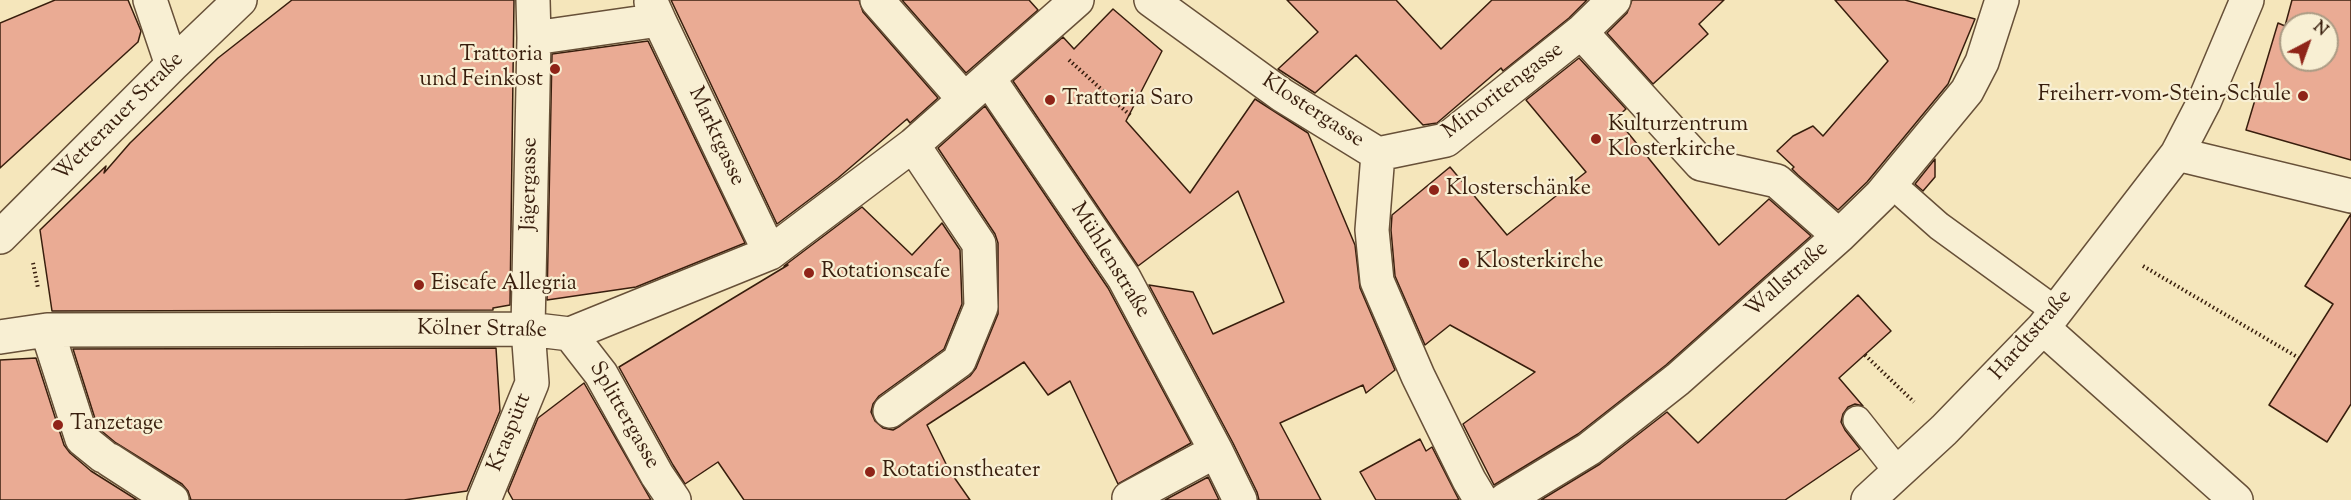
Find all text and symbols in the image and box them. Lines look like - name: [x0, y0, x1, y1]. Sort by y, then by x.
- north arrow: [2279, 12, 2339, 72]
- text: N: [2307, 17, 2332, 42]
- street label: Minoritengasse: [1438, 38, 1570, 146]
- place label: Trattoria und Feinkost: [419, 43, 543, 94]
- street label: Wetterauer Straße: [50, 48, 190, 188]
- marker: Trattoria und Feinkost: [548, 62, 562, 76]
- street label: Klostergasse: [1256, 69, 1368, 155]
- street label: Marktgasse: [681, 83, 749, 191]
- place label: Freiherr-vom-Stein-Schule: [2038, 83, 2291, 109]
- place label: Trattoria Saro: [1062, 87, 1193, 113]
- marker: Freiherr-vom-Stein-Schule: [2296, 89, 2310, 103]
- marker: Trattoria Saro: [1043, 93, 1057, 107]
- place label: Kulturzentrum Klosterkirche: [1608, 113, 1748, 164]
- marker: Kulturzentrum Klosterkirche: [1589, 132, 1603, 146]
- street label: Jägergasse: [517, 137, 545, 231]
- place label: Klosterschänke: [1446, 177, 1591, 203]
- marker: Klosterschänke: [1427, 183, 1441, 197]
- street label: Mühlenstraße: [1063, 198, 1155, 324]
- street label: Wallstraße: [1741, 237, 1835, 325]
- place label: Klosterkirche: [1476, 250, 1604, 276]
- marker: Klosterkirche: [1457, 256, 1471, 270]
- place label: Rotationscafe: [821, 260, 950, 286]
- marker: Rotationscafe: [802, 266, 816, 280]
- place label: Eiscafe Allegria: [431, 272, 577, 298]
- marker: Eiscafe Allegria: [412, 278, 426, 292]
- street label: Hardtstraße: [1985, 285, 2079, 387]
- street label: Kölner Straße: [417, 317, 547, 345]
- street label: Splittergasse: [582, 358, 664, 474]
- street label: Kraspütt: [483, 390, 539, 476]
- place label: Tanzetage: [70, 412, 163, 438]
- marker: Tanzetage: [51, 418, 65, 432]
- place label: Rotationstheater: [882, 459, 1040, 485]
- marker: Rotationstheater: [863, 465, 877, 479]

